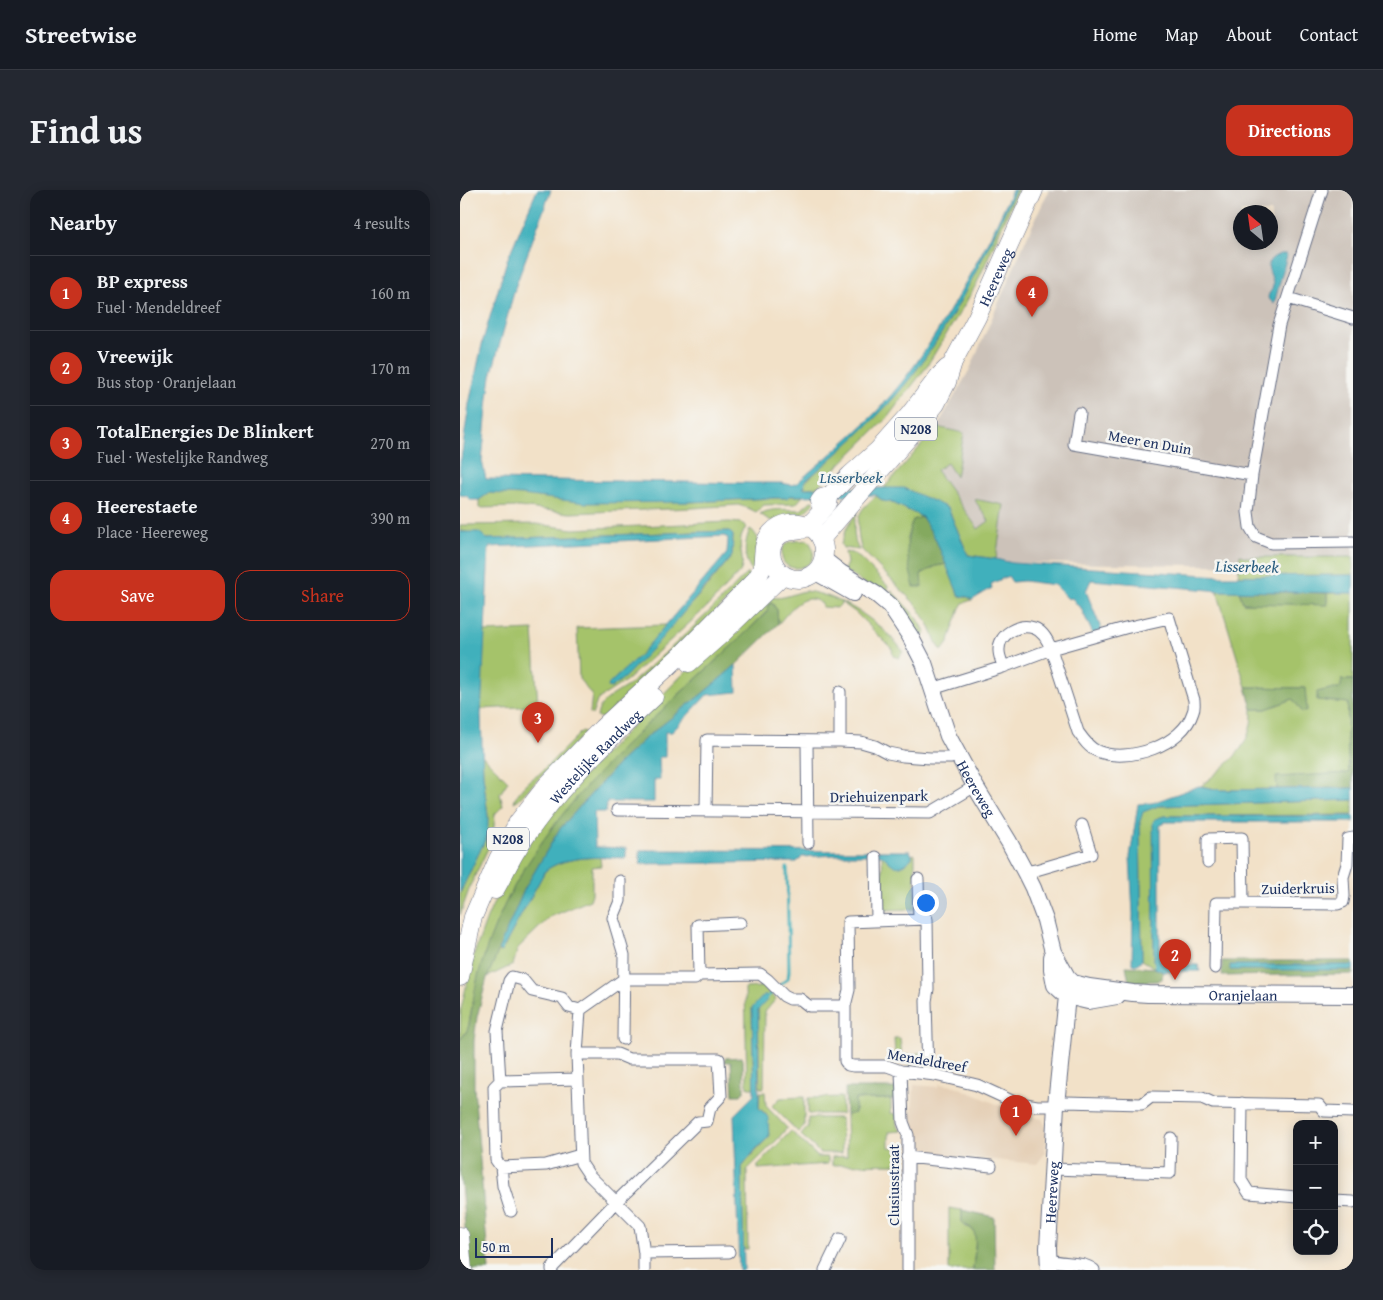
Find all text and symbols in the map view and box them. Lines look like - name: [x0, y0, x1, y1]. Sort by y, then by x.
- text: Streetwise: [25, 17, 137, 52]
- text: Home: [1093, 21, 1137, 48]
- text: Map: [1165, 21, 1198, 48]
- text: About: [1226, 21, 1272, 48]
- text: Contact: [1300, 21, 1358, 48]
- text: Find us: [30, 105, 143, 156]
- button: Directions: [1226, 105, 1353, 156]
- north arrow: [1233, 205, 1278, 250]
- text: Nearby: [50, 207, 117, 238]
- text: 4 results: [353, 211, 410, 235]
- street label: Heereweg: [973, 244, 1018, 309]
- text: BP express: [97, 267, 188, 295]
- pin: 4: [1016, 276, 1048, 317]
- text: 1: [62, 281, 70, 305]
- text: 160 m: [370, 281, 410, 305]
- text: Fuel · Mendeldreef: [97, 295, 220, 319]
- text: Vreewijk: [97, 342, 173, 370]
- text: 2: [62, 356, 70, 380]
- text: 170 m: [370, 356, 410, 380]
- text: Bus stop · Oranjelaan: [97, 370, 236, 394]
- text: TotalEnergies De Blinkert: [97, 417, 314, 445]
- road number: N208: [895, 418, 937, 440]
- street label: Meer en Duin: [1107, 424, 1194, 460]
- text: 3: [62, 431, 70, 455]
- text: 270 m: [370, 431, 410, 455]
- text: Fuel · Westelijke Randweg: [97, 445, 268, 469]
- water label: Lisserbeek: [818, 465, 883, 489]
- text: Heerestaete: [97, 492, 198, 520]
- text: 4: [62, 506, 70, 530]
- text: 390 m: [370, 506, 410, 530]
- text: Place · Heereweg: [97, 520, 208, 544]
- water label: Lisserbeek: [1214, 553, 1280, 579]
- button: Save: [50, 570, 225, 621]
- button: Share: [235, 570, 410, 621]
- pin: 3: [522, 702, 554, 743]
- street label: Westelijke Randweg: [544, 704, 646, 808]
- street label: Heereweg: [952, 756, 1002, 821]
- street label: Driehuizenpark: [830, 785, 929, 807]
- road number: N208: [487, 828, 529, 851]
- street label: Zuiderkruis: [1261, 877, 1335, 899]
- your location: [913, 890, 939, 916]
- pin: 2: [1159, 939, 1191, 980]
- street label: Oranjelaan: [1209, 984, 1278, 1005]
- street label: Mendeldreef: [886, 1043, 970, 1078]
- pin: 1: [1000, 1095, 1032, 1136]
- map controls: [1293, 1120, 1338, 1255]
- button: +: [1293, 1120, 1338, 1165]
- street label: Clusiusstraat: [883, 1144, 904, 1226]
- street label: Heereweg: [1039, 1160, 1063, 1224]
- button: −: [1293, 1165, 1338, 1210]
- button: locate: [1293, 1210, 1338, 1255]
- scale bar: [475, 1235, 552, 1258]
- text: 50 m: [482, 1237, 510, 1257]

